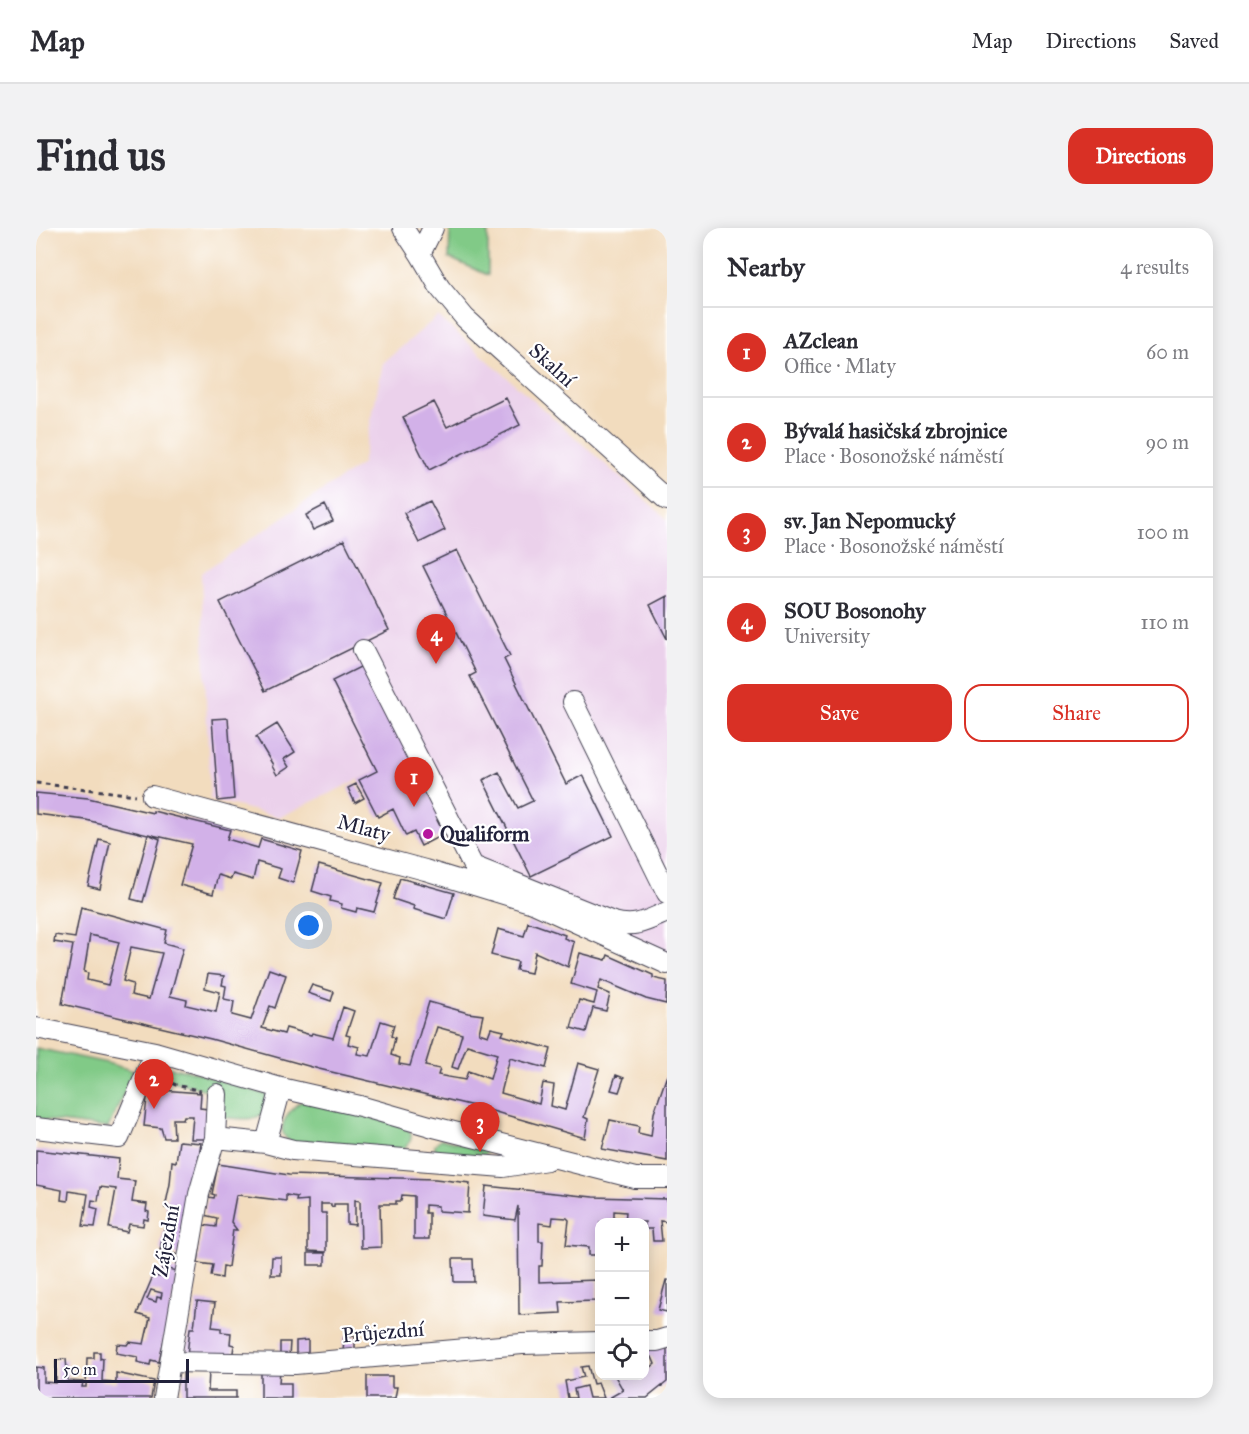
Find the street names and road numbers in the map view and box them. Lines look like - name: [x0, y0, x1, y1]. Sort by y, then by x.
- street label: Skalní: [523, 337, 581, 393]
- street label: Mlaty: [335, 809, 394, 848]
- street label: Zájezdní: [147, 1201, 185, 1279]
- street label: Průjezdní: [341, 1315, 426, 1349]

